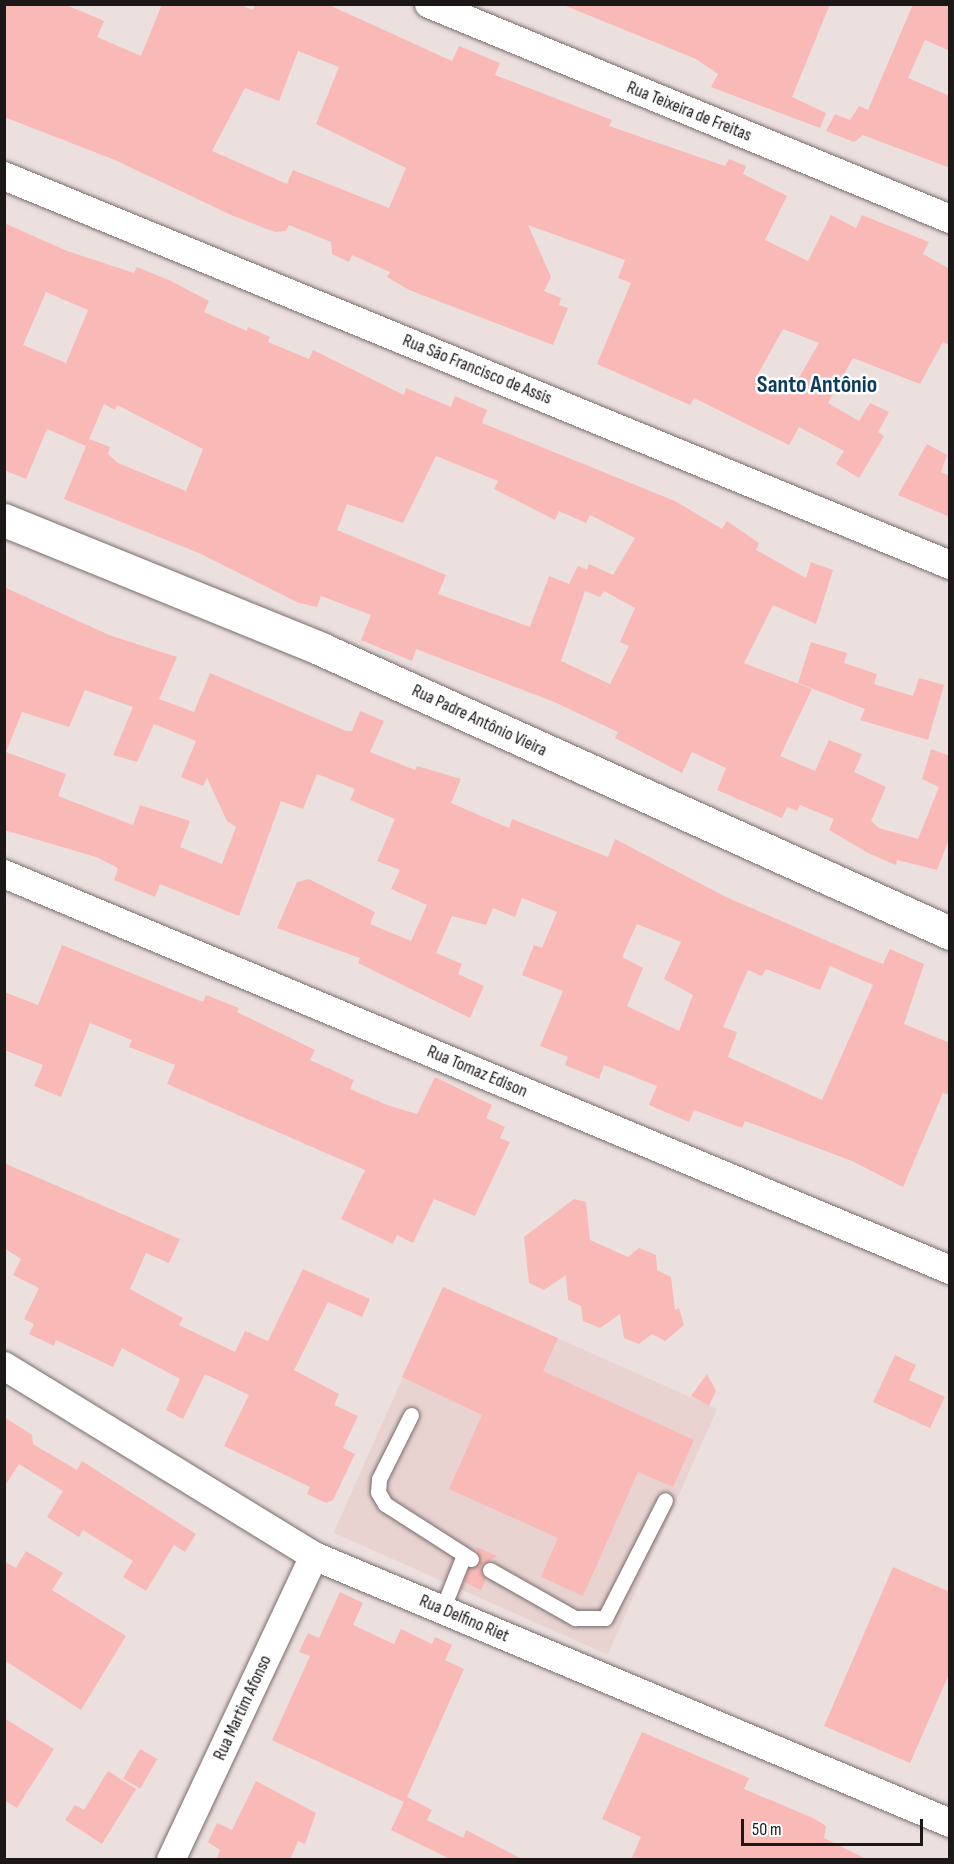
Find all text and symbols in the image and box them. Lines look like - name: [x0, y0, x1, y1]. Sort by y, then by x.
- street label: Rua Teixeira de Freitas: [623, 77, 755, 147]
- street label: Rua São Francisco de Assis: [399, 330, 555, 410]
- district label: Santo Antônio: [757, 371, 877, 399]
- street label: Rua Padre Antônio Vieira: [408, 680, 550, 762]
- street label: Rua Tomaz Edison: [424, 1041, 530, 1103]
- street label: Rua Delfino Riet: [416, 1590, 512, 1648]
- street label: Rua Martim Afonso: [209, 1652, 277, 1764]
- scale bar: [744, 1807, 926, 1845]
- text: 50 m: [752, 1819, 782, 1840]

